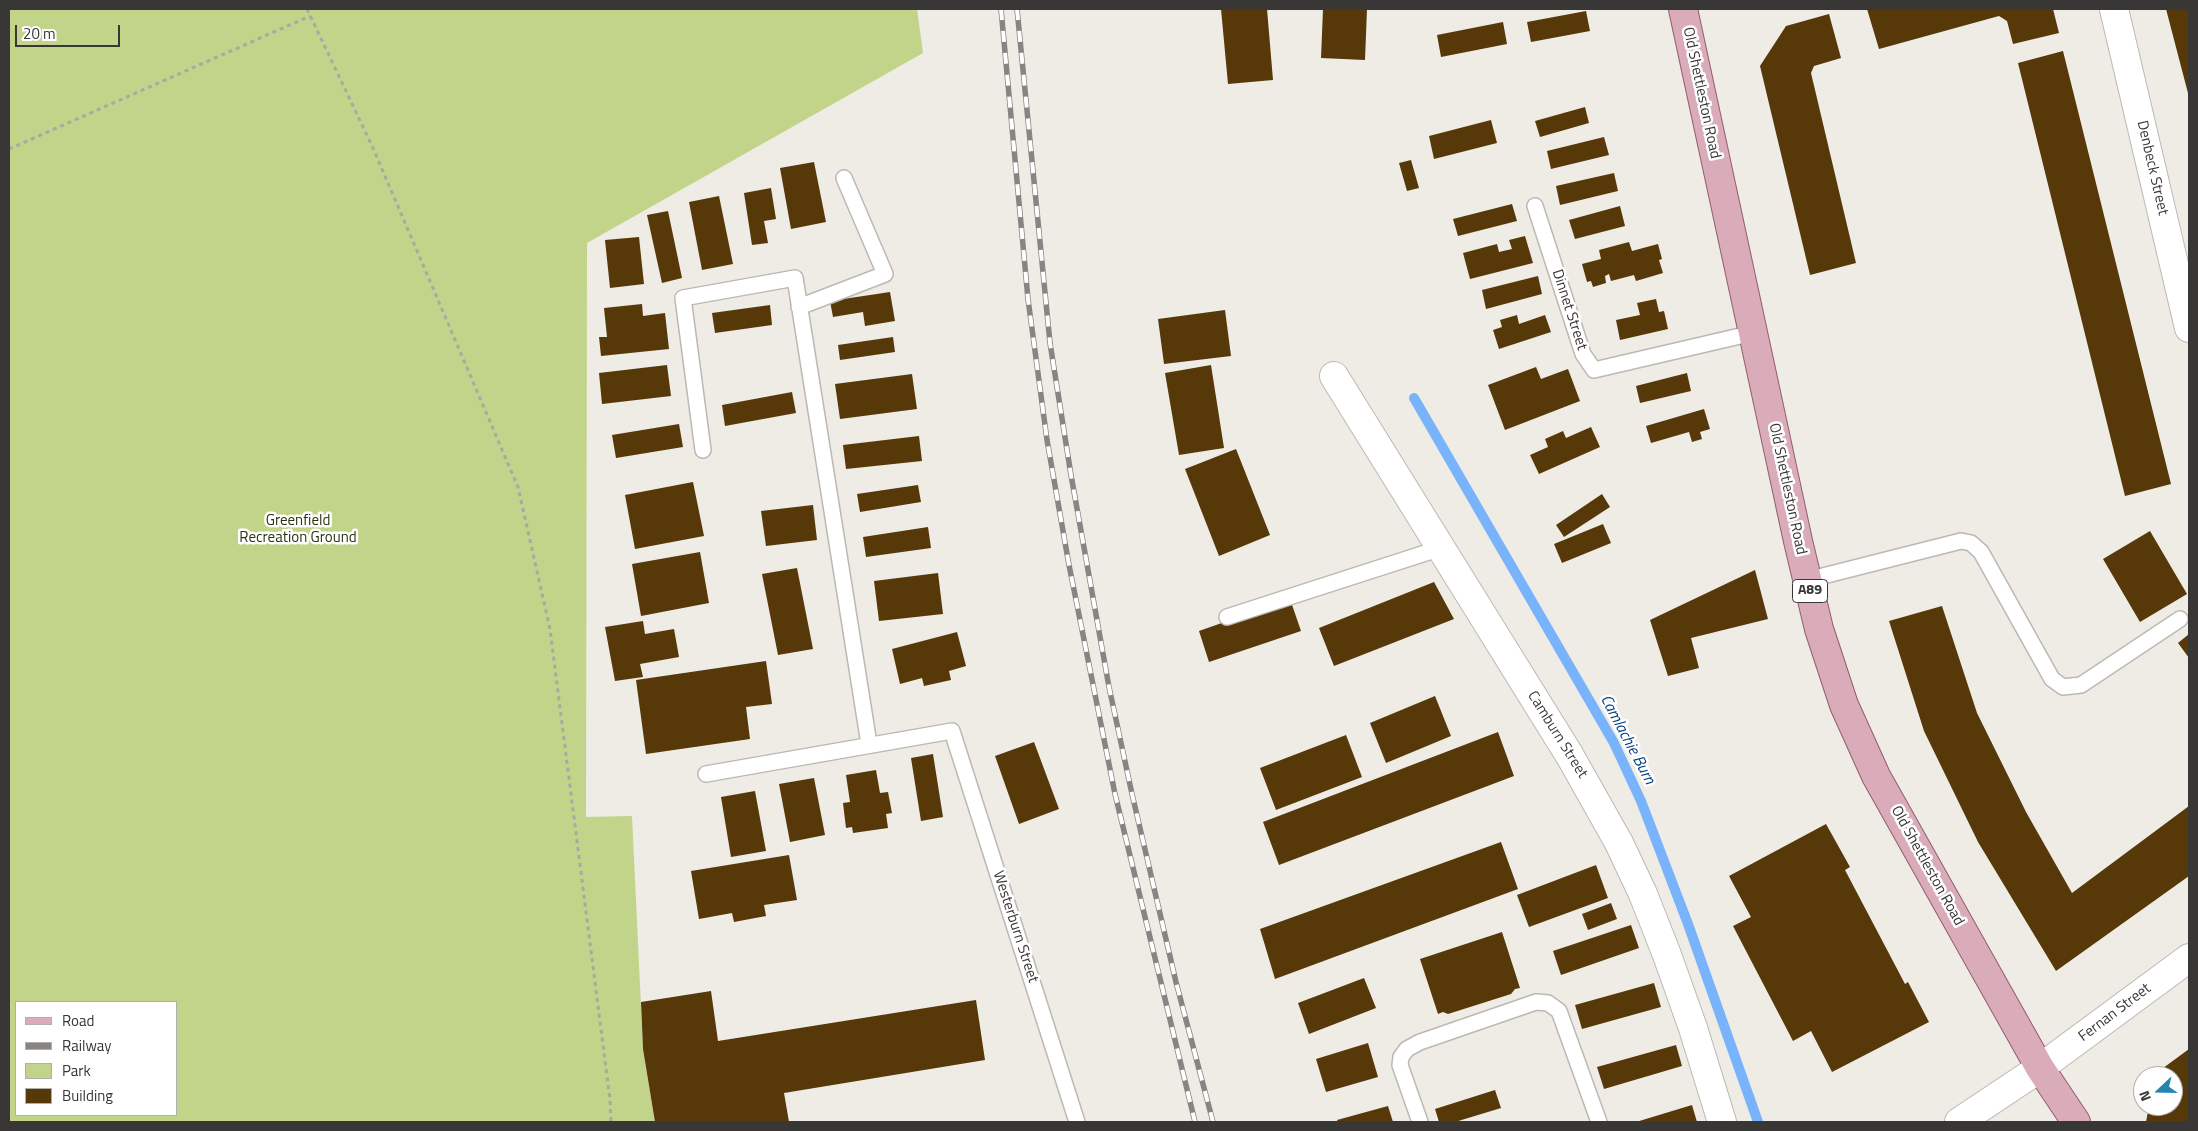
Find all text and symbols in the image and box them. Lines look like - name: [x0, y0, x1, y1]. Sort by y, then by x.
- scale bar: [18, 15, 122, 47]
- text: 20 m: [23, 22, 56, 45]
- street label: Old Shettleston Road: [1678, 26, 1724, 160]
- street label: Denbeck Street: [2132, 119, 2172, 217]
- street label: Dinnet Street: [1547, 267, 1591, 353]
- street label: Old Shettleston Road: [1764, 422, 1810, 556]
- park label: Greenfield Recreation Ground: [239, 512, 357, 547]
- road number: A89: [1792, 580, 1828, 602]
- street label: Camburn Street: [1523, 688, 1591, 782]
- water label: Camlachie Burn: [1595, 692, 1659, 788]
- street label: Old Shettleston Road: [1887, 803, 1967, 929]
- street label: Westerburn Street: [988, 869, 1042, 985]
- street label: Fernan Street: [2075, 980, 2155, 1046]
- legend: [15, 1001, 178, 1116]
- text: Road: [62, 1009, 94, 1032]
- text: Railway: [62, 1034, 112, 1057]
- text: Park: [62, 1059, 91, 1082]
- north arrow: [2133, 1066, 2183, 1116]
- text: Building: [62, 1084, 113, 1107]
- text: N: [2133, 1088, 2156, 1104]

